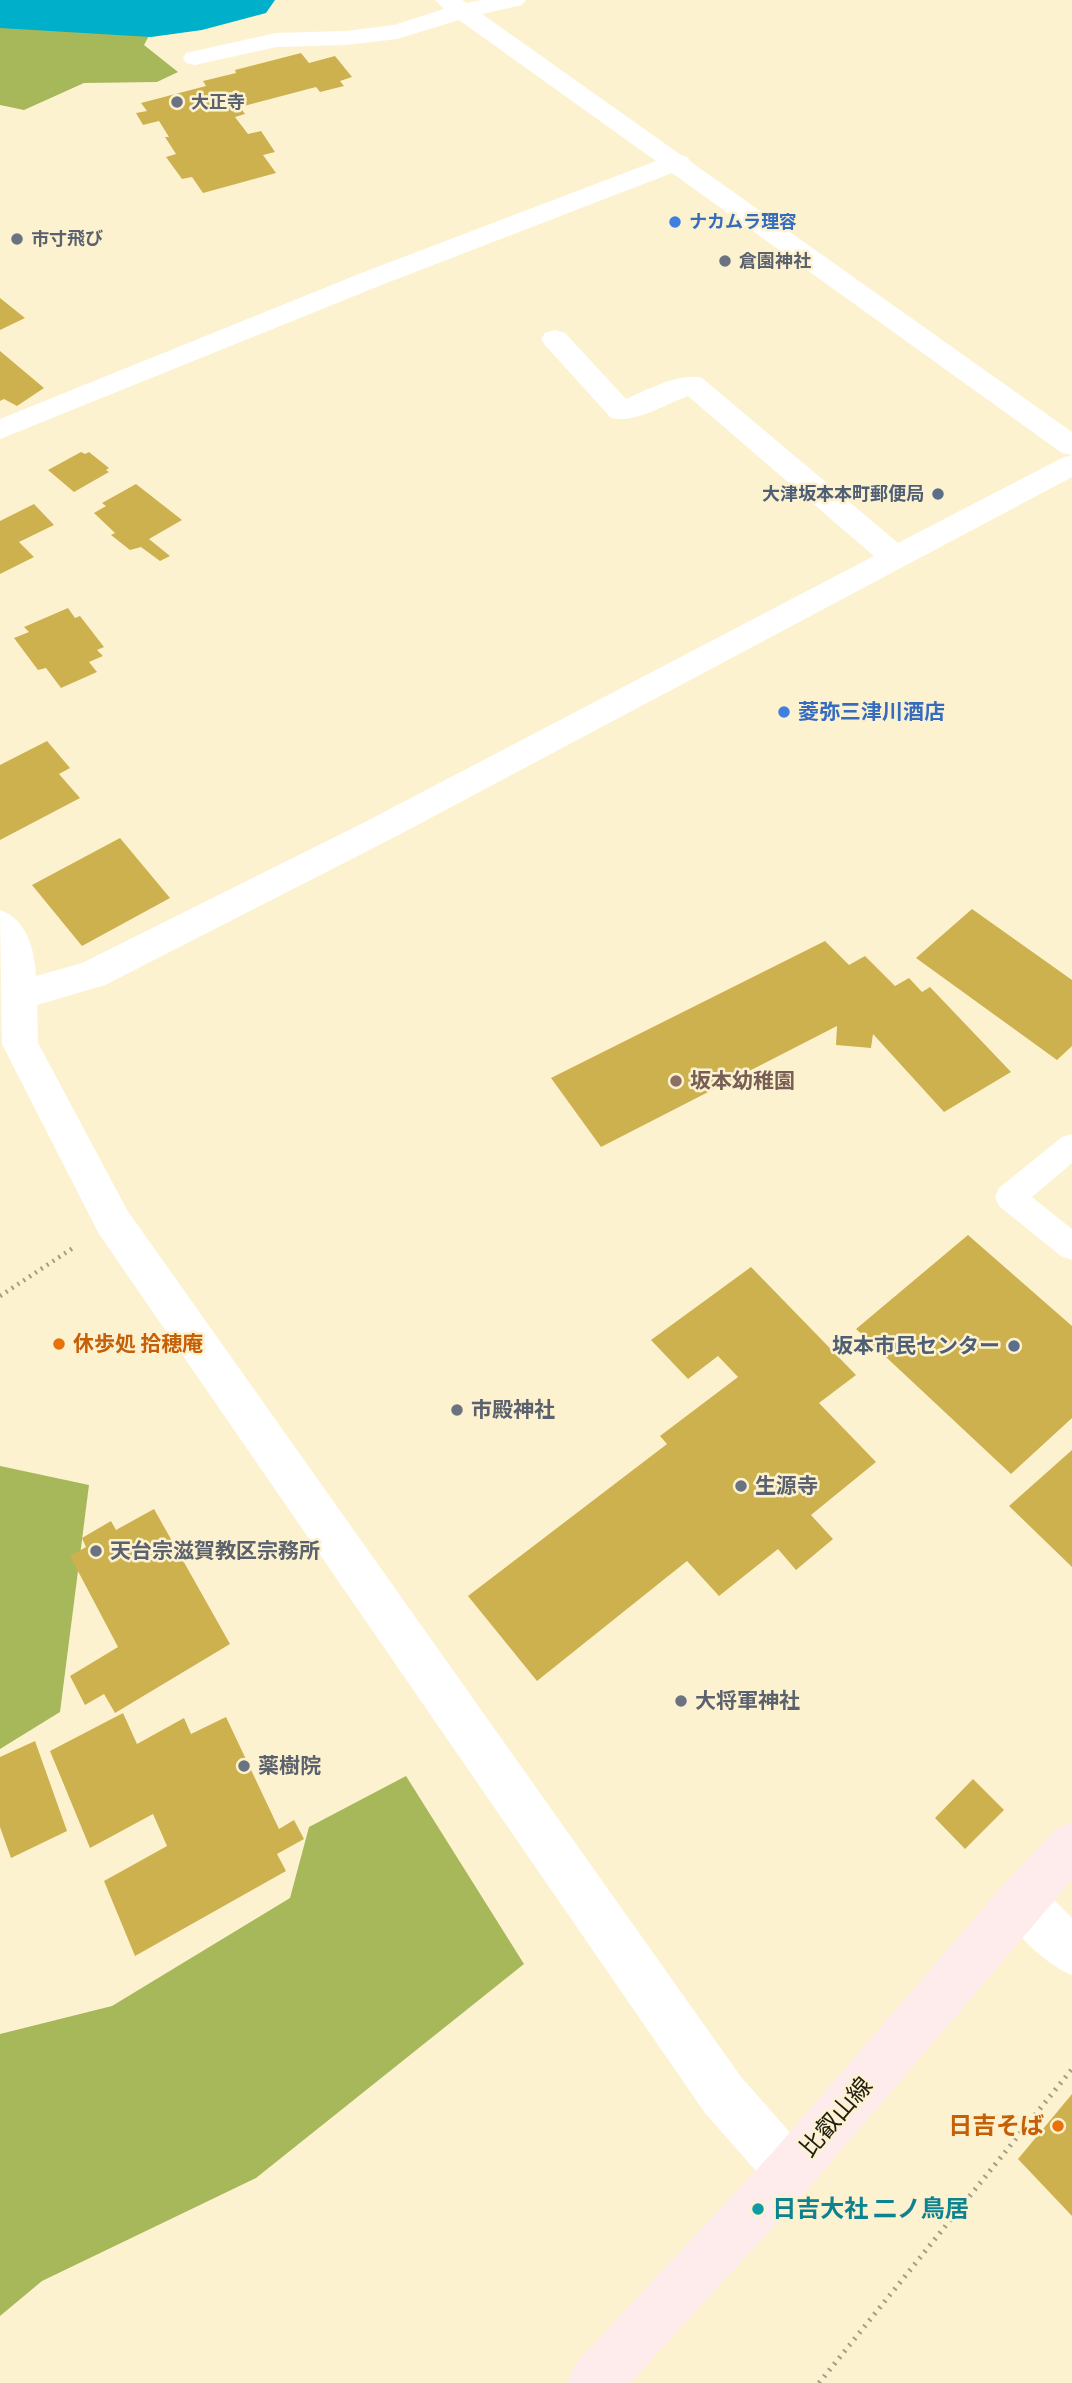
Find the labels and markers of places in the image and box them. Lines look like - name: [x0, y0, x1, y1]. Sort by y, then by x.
- place label: 大正寺: [191, 91, 245, 113]
- marker: 大正寺: [169, 94, 185, 110]
- place label: ナカムラ理容: [689, 211, 797, 233]
- marker: ナカムラ理容: [667, 214, 683, 230]
- place label: 市寸飛び: [31, 228, 103, 250]
- marker: 市寸飛び: [9, 231, 25, 247]
- place label: 倉園神社: [739, 250, 811, 272]
- marker: 倉園神社: [717, 253, 733, 269]
- place label: 大津坂本本町郵便局: [762, 483, 924, 505]
- marker: 大津坂本本町郵便局: [930, 486, 946, 502]
- place label: 菱弥三津川酒店: [798, 699, 945, 725]
- marker: 菱弥三津川酒店: [776, 704, 792, 720]
- place label: 坂本幼稚園: [690, 1068, 795, 1094]
- marker: 坂本幼稚園: [668, 1073, 684, 1089]
- place label: 休歩処 拾穂庵: [73, 1331, 203, 1357]
- place label: 坂本市民センター: [832, 1333, 1000, 1359]
- marker: 休歩処 拾穂庵: [51, 1336, 67, 1352]
- marker: 坂本市民センター: [1006, 1338, 1022, 1354]
- place label: 市殿神社: [471, 1397, 555, 1423]
- marker: 市殿神社: [449, 1402, 465, 1418]
- place label: 生源寺: [755, 1473, 818, 1499]
- marker: 生源寺: [733, 1478, 749, 1494]
- place label: 天台宗滋賀教区宗務所: [110, 1538, 320, 1564]
- marker: 天台宗滋賀教区宗務所: [88, 1543, 104, 1559]
- place label: 大将軍神社: [695, 1688, 800, 1714]
- marker: 大将軍神社: [673, 1693, 689, 1709]
- place label: 薬樹院: [258, 1753, 321, 1779]
- marker: 薬樹院: [236, 1758, 252, 1774]
- place label: 日吉そば: [948, 2112, 1044, 2140]
- marker: 日吉そば: [1050, 2118, 1066, 2134]
- place label: 日吉大社 二ノ鳥居: [772, 2195, 969, 2223]
- marker: 日吉大社 二ノ鳥居: [750, 2201, 766, 2217]

